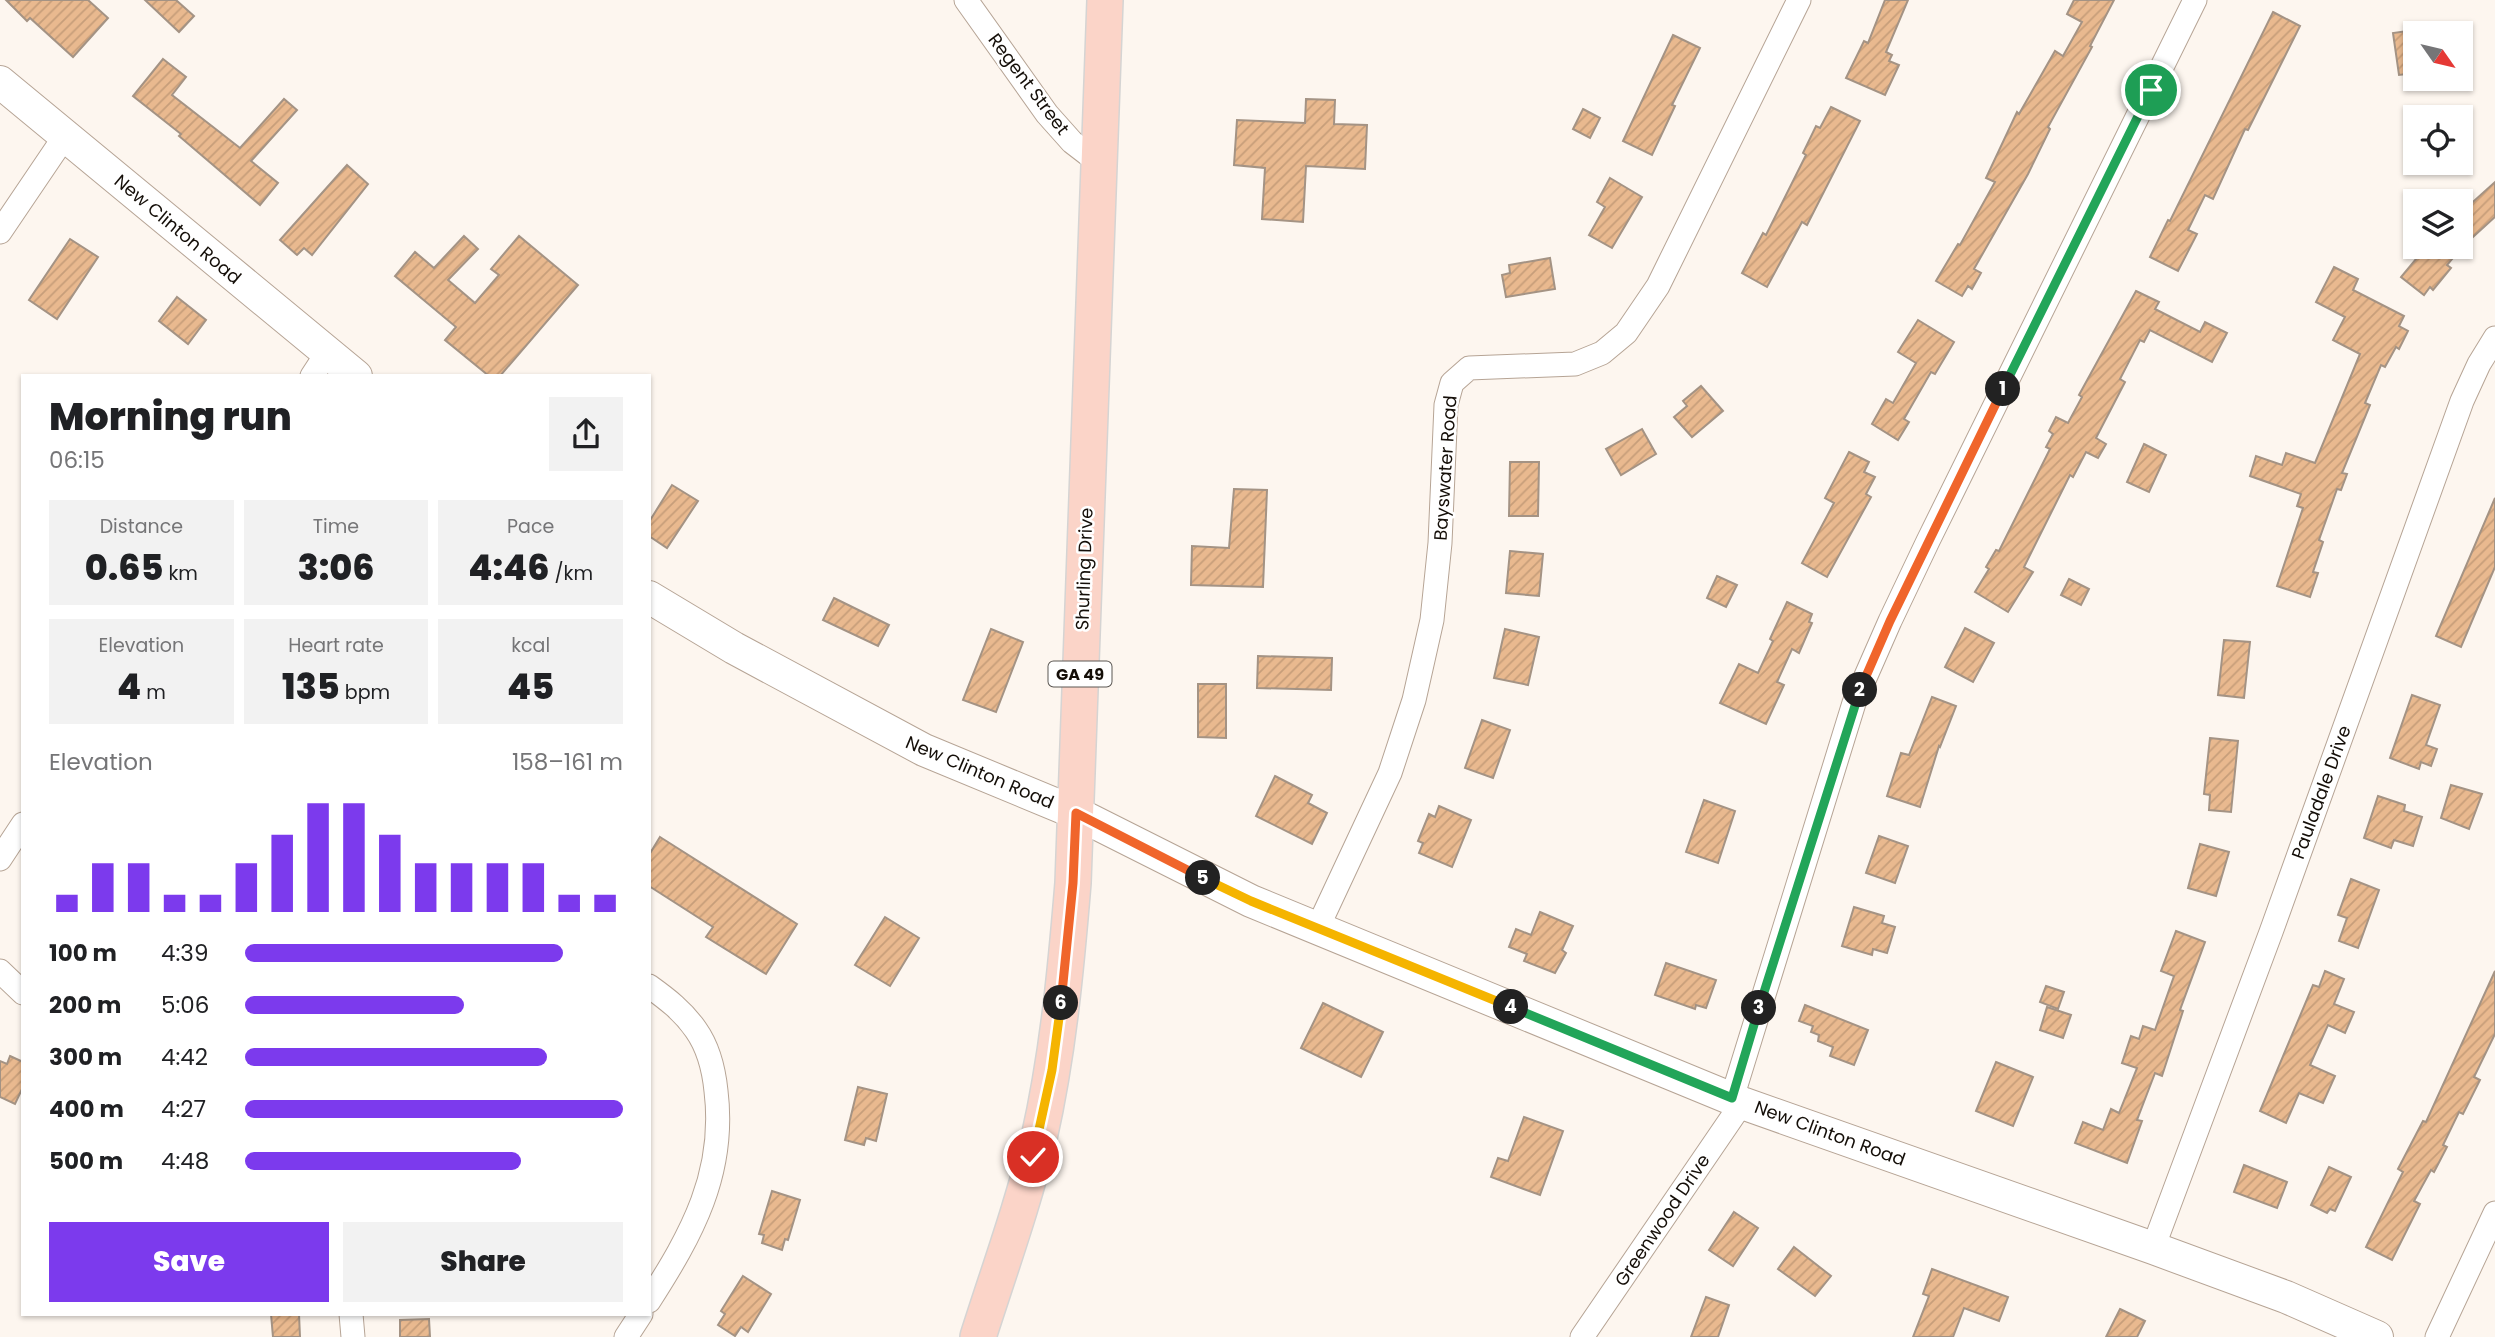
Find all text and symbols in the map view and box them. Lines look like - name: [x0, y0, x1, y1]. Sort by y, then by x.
- north arrow: [2403, 21, 2473, 91]
- map controls: [2403, 21, 2473, 259]
- street label: Regent Street: [983, 28, 1075, 140]
- pin: [2121, 60, 2181, 120]
- icon: arrive: [2132, 71, 2170, 109]
- button: locate: [2403, 105, 2473, 175]
- street label: New Clinton Road: [109, 168, 247, 290]
- button: layers: [2403, 189, 2473, 259]
- pin: 1: [1986, 372, 2021, 406]
- text: 1: [1999, 375, 2006, 402]
- text: Morning run: [49, 390, 292, 443]
- street label: Bayswater Road: [1427, 394, 1463, 542]
- button: share: [549, 397, 623, 471]
- text: 06:15: [49, 444, 105, 476]
- street label: Shurling Drive: [1069, 507, 1099, 631]
- text: Distance: [100, 513, 183, 540]
- text: Time: [313, 513, 359, 540]
- text: Pace: [507, 513, 554, 540]
- text: 0.65: [85, 543, 163, 592]
- text: 3:06: [297, 543, 375, 592]
- text: 4:46: [468, 543, 550, 592]
- text: km: [163, 560, 198, 587]
- text: /km: [550, 560, 593, 587]
- text: Elevation: [99, 632, 184, 659]
- text: Heart rate: [288, 632, 384, 659]
- text: kcal: [511, 632, 550, 659]
- text: 4: [117, 662, 141, 711]
- text: 135: [282, 662, 340, 711]
- text: 45: [507, 662, 554, 711]
- road number: GA 49: [1048, 662, 1112, 687]
- pin: 2: [1842, 672, 1878, 708]
- text: 2: [1854, 676, 1865, 703]
- text: m: [141, 679, 166, 706]
- text: bpm: [340, 679, 390, 706]
- street label: Pauladale Drive: [2285, 722, 2357, 862]
- street label: New Clinton Road: [902, 729, 1058, 815]
- text: Elevation: [49, 746, 153, 778]
- text: 158–161 m: [512, 746, 623, 778]
- pin: 5: [1186, 860, 1220, 896]
- text: 5: [1196, 864, 1209, 891]
- text: 100 m: [49, 937, 117, 969]
- text: 4:39: [161, 937, 208, 969]
- pin: 6: [1044, 986, 1078, 1020]
- text: 200 m: [49, 989, 121, 1021]
- text: 5:06: [161, 989, 209, 1021]
- text: 6: [1054, 989, 1067, 1016]
- pin: 4: [1494, 990, 1528, 1024]
- pin: 3: [1742, 990, 1776, 1026]
- text: 4: [1504, 993, 1517, 1020]
- text: 3: [1753, 994, 1764, 1021]
- text: 300 m: [49, 1041, 122, 1073]
- text: 4:42: [161, 1041, 208, 1073]
- text: 400 m: [49, 1093, 124, 1125]
- text: 4:27: [161, 1093, 206, 1125]
- street label: New Clinton Road: [1751, 1094, 1909, 1172]
- pin: [1003, 1127, 1063, 1187]
- icon: check: [1014, 1138, 1052, 1176]
- text: 500 m: [49, 1145, 123, 1177]
- text: 4:48: [161, 1145, 209, 1177]
- street label: Greenwood Drive: [1608, 1149, 1716, 1291]
- button: Save: [49, 1222, 329, 1302]
- button: Share: [343, 1222, 623, 1302]

